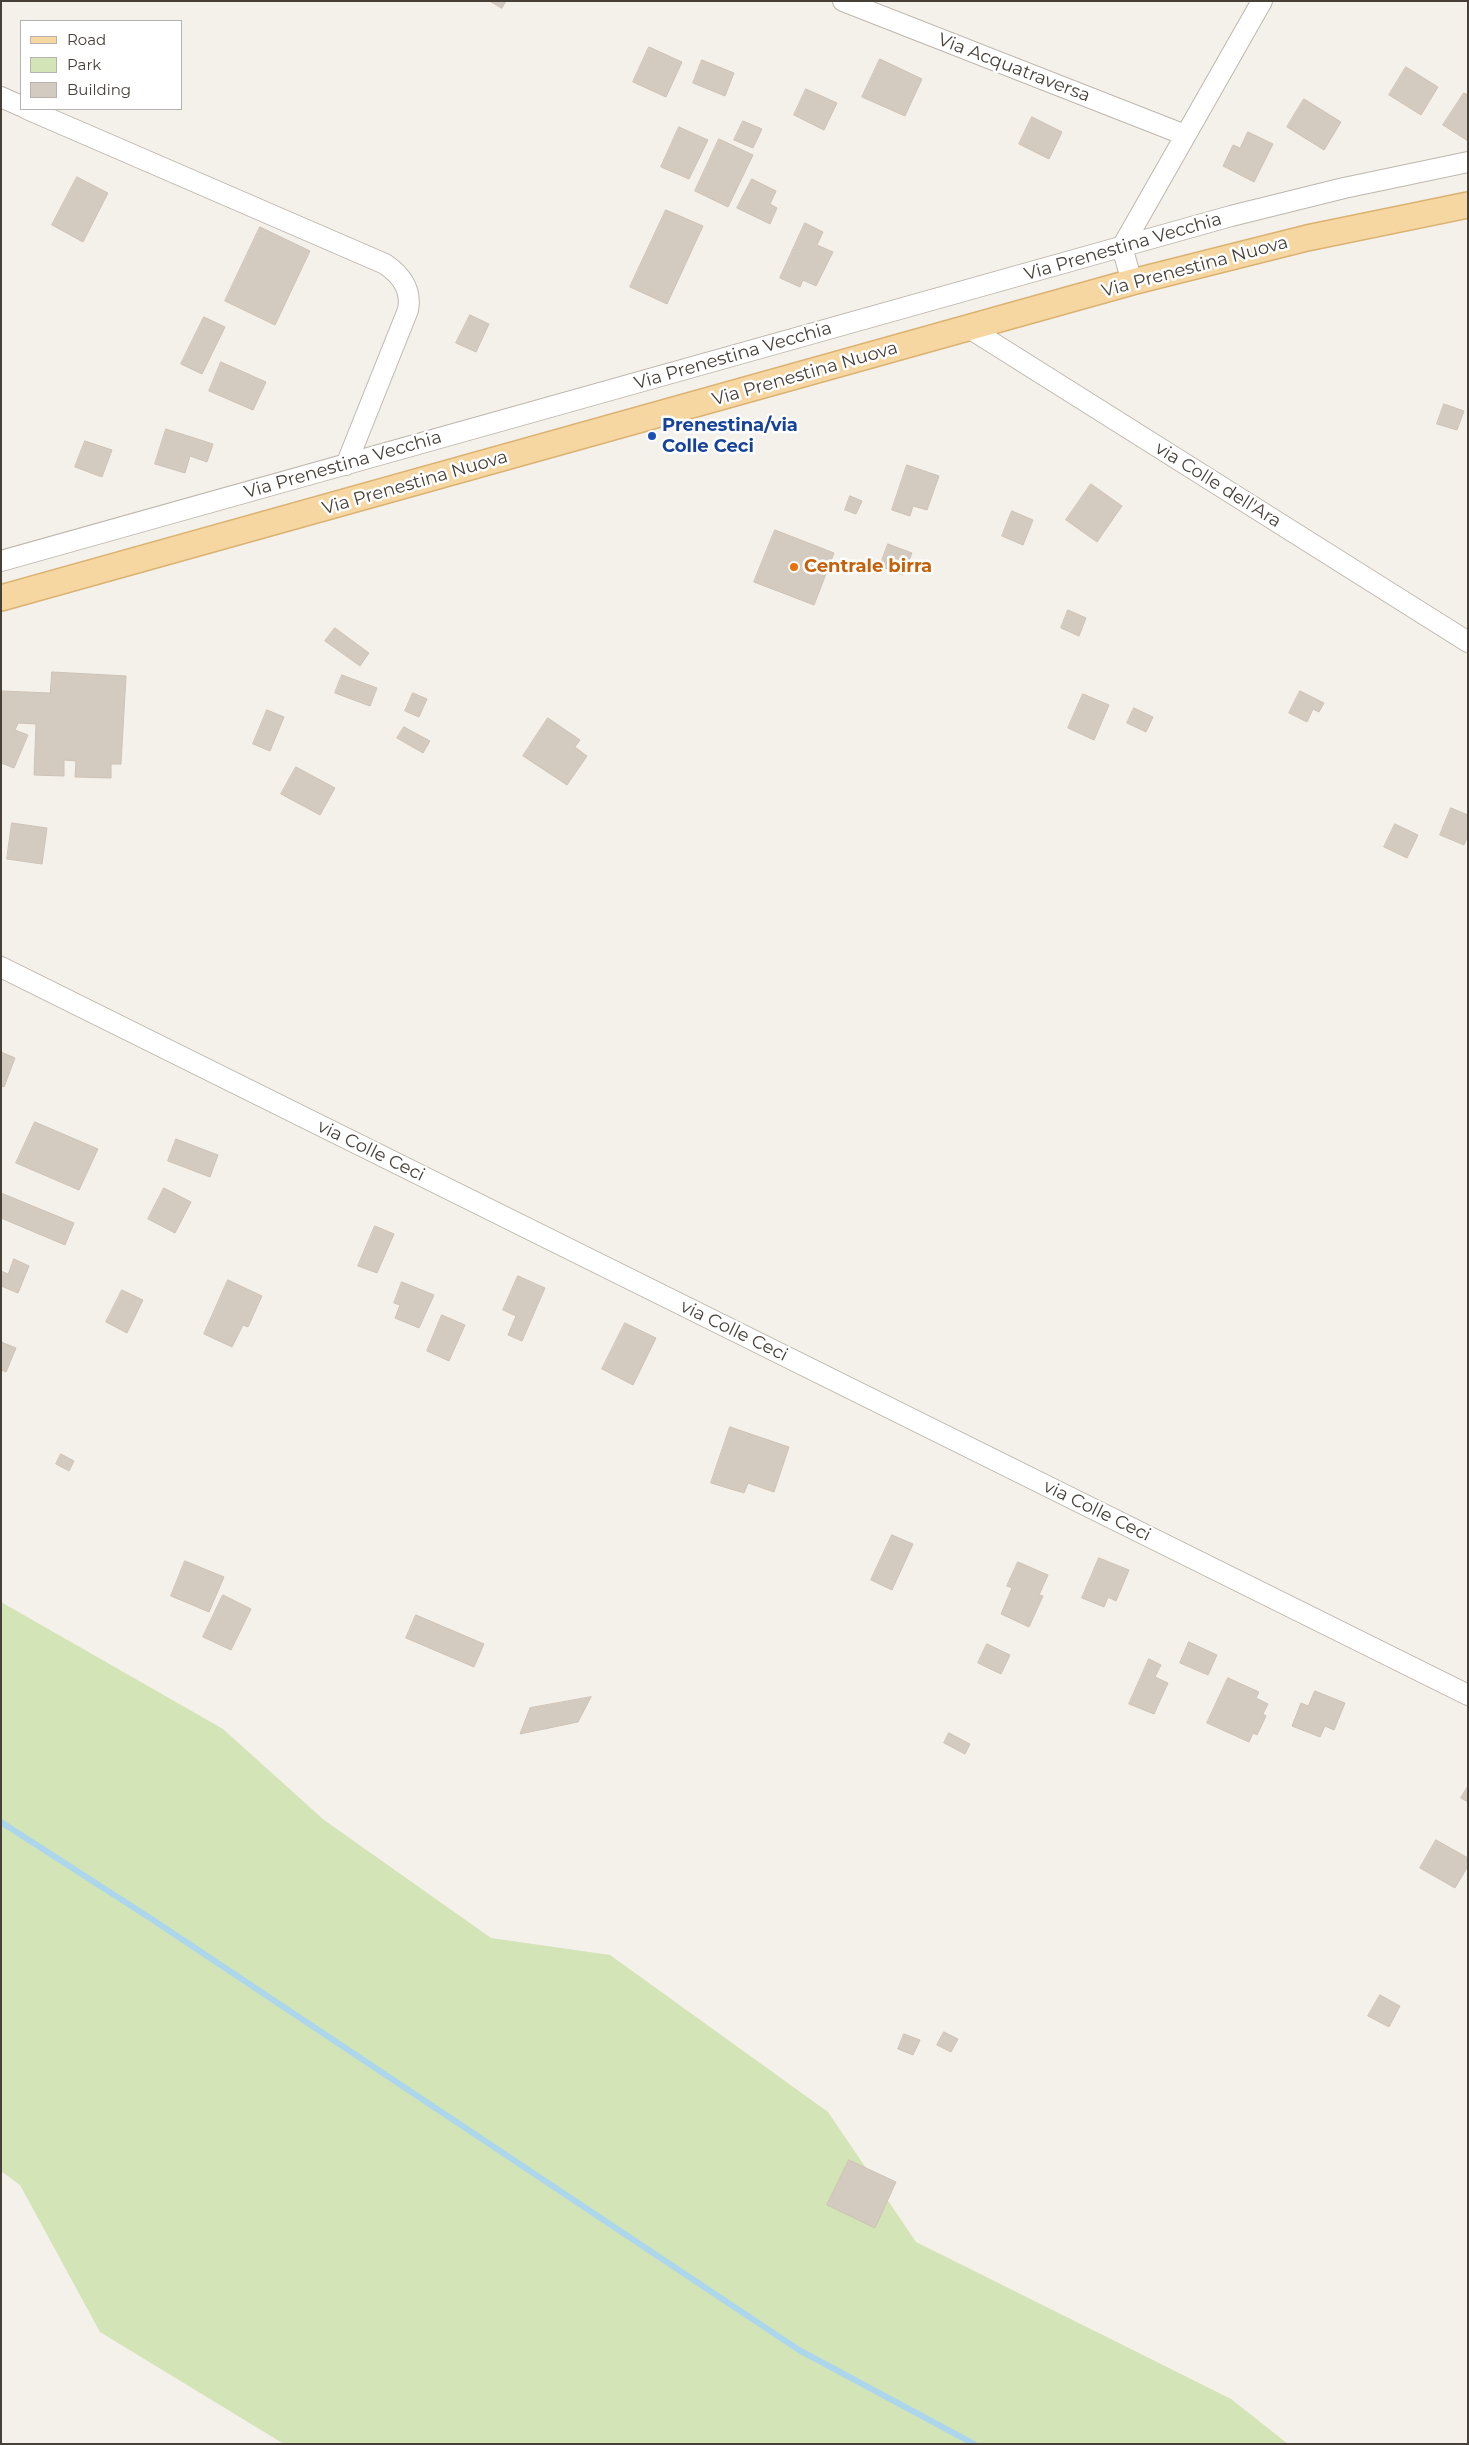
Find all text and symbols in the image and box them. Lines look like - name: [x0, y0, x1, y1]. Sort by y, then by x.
- legend: [20, 20, 182, 110]
- street label: Via Acquatraversa: [935, 29, 1093, 107]
- text: Road: [67, 30, 106, 49]
- text: Park: [67, 55, 101, 74]
- text: Building: [67, 80, 131, 99]
- street label: Via Prenestina Vecchia: [1022, 208, 1224, 286]
- street label: Via Prenestina Nuova: [1099, 232, 1291, 302]
- street label: Via Prenestina Vecchia: [632, 317, 834, 395]
- street label: Via Prenestina Nuova: [710, 337, 900, 411]
- place label: Prenestina/via Colle Ceci: [662, 415, 798, 458]
- street label: Via Prenestina Vecchia: [242, 426, 444, 504]
- marker: Prenestina/via Colle Ceci: [646, 430, 658, 442]
- street label: via Colle dell'Ara: [1151, 438, 1285, 532]
- street label: Via Prenestina Nuova: [320, 446, 510, 520]
- place label: Centrale birra: [804, 556, 932, 578]
- marker: Centrale birra: [788, 561, 800, 573]
- street label: via Colle Ceci: [314, 1116, 428, 1186]
- street label: via Colle Ceci: [677, 1296, 791, 1366]
- street label: via Colle Ceci: [1040, 1476, 1154, 1546]

